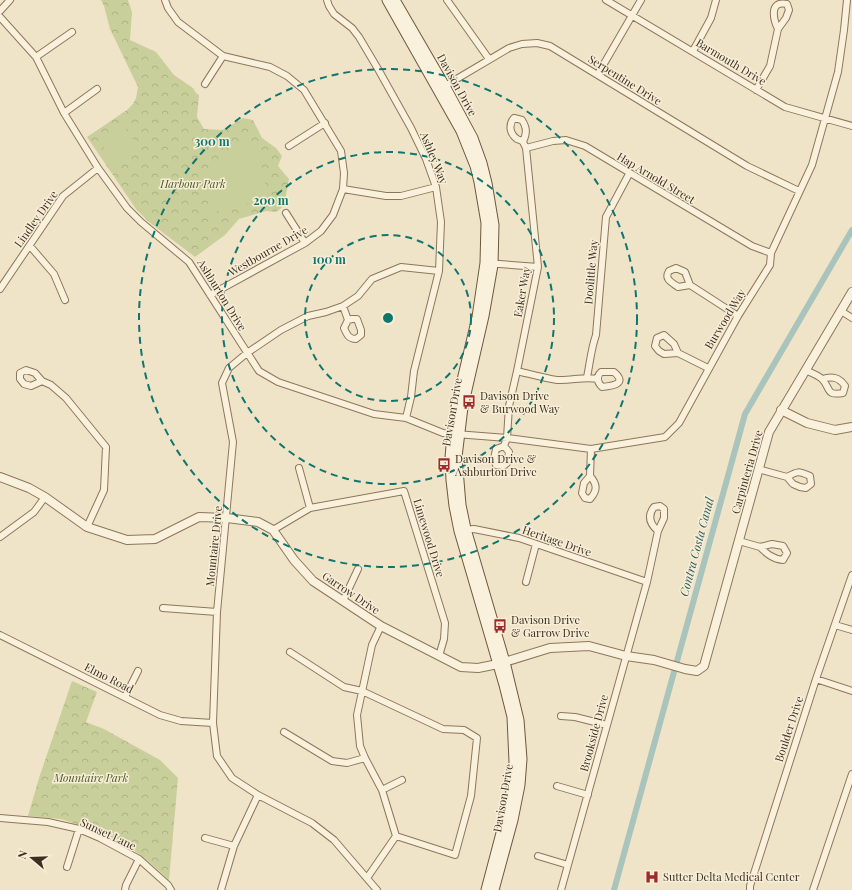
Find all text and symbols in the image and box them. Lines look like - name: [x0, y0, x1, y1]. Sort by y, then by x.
- street label: Barmouth Drive: [693, 35, 770, 89]
- street label: Davison Drive: [434, 51, 481, 119]
- street label: Serpentine Drive: [586, 51, 665, 108]
- street label: Ashley Way: [417, 129, 452, 186]
- text: 300 m: [195, 133, 230, 149]
- street label: Hap Arnold Street: [614, 148, 698, 207]
- park label: Harbour Park: [159, 176, 226, 191]
- street label: Lindley Drive: [11, 187, 61, 250]
- text: 200 m: [253, 192, 289, 208]
- street label: Westbourne Drive: [225, 222, 310, 280]
- street label: Doolittle Way: [580, 239, 601, 305]
- text: 100 m: [312, 251, 346, 267]
- street label: Ashburton Drive: [194, 255, 251, 334]
- street label: Eaker Way: [510, 265, 533, 318]
- street label: Burwood Way: [701, 285, 749, 352]
- centre of rings: [381, 311, 395, 325]
- street label: Davison Drive: [438, 376, 465, 447]
- place label: Davison Drive & Burwood Way: [480, 388, 560, 416]
- bus stop icon: Davison Drive & Burwood Way: [461, 394, 477, 410]
- street label: Carpinteria Drive: [727, 428, 766, 516]
- place label: Davison Drive & Ashburton Drive: [454, 451, 537, 479]
- bus stop icon: Davison Drive & Ashburton Drive: [436, 457, 452, 473]
- water label: Contra Costa Canal: [675, 495, 717, 598]
- street label: Limewood Drive: [410, 497, 449, 579]
- street label: Mountaire Drive: [202, 505, 225, 587]
- street label: Heritage Drive: [521, 522, 594, 559]
- street label: Garrow Drive: [320, 568, 383, 618]
- place label: Davison Drive & Garrow Drive: [511, 612, 590, 640]
- bus stop icon: Davison Drive & Garrow Drive: [492, 618, 508, 634]
- street label: Elmo Road: [82, 659, 137, 697]
- street label: Brookside Drive: [576, 692, 611, 773]
- street label: Boulder Drive: [771, 694, 806, 764]
- street label: Davison Drive: [489, 762, 516, 833]
- park label: Mountaire Park: [53, 770, 129, 785]
- street label: Sunset Lane: [78, 814, 139, 853]
- north arrow: [12, 838, 52, 878]
- text: N: [14, 848, 30, 861]
- hospital icon: Sutter Delta Medical Center: [644, 869, 660, 885]
- place label: Sutter Delta Medical Center: [663, 869, 800, 884]

